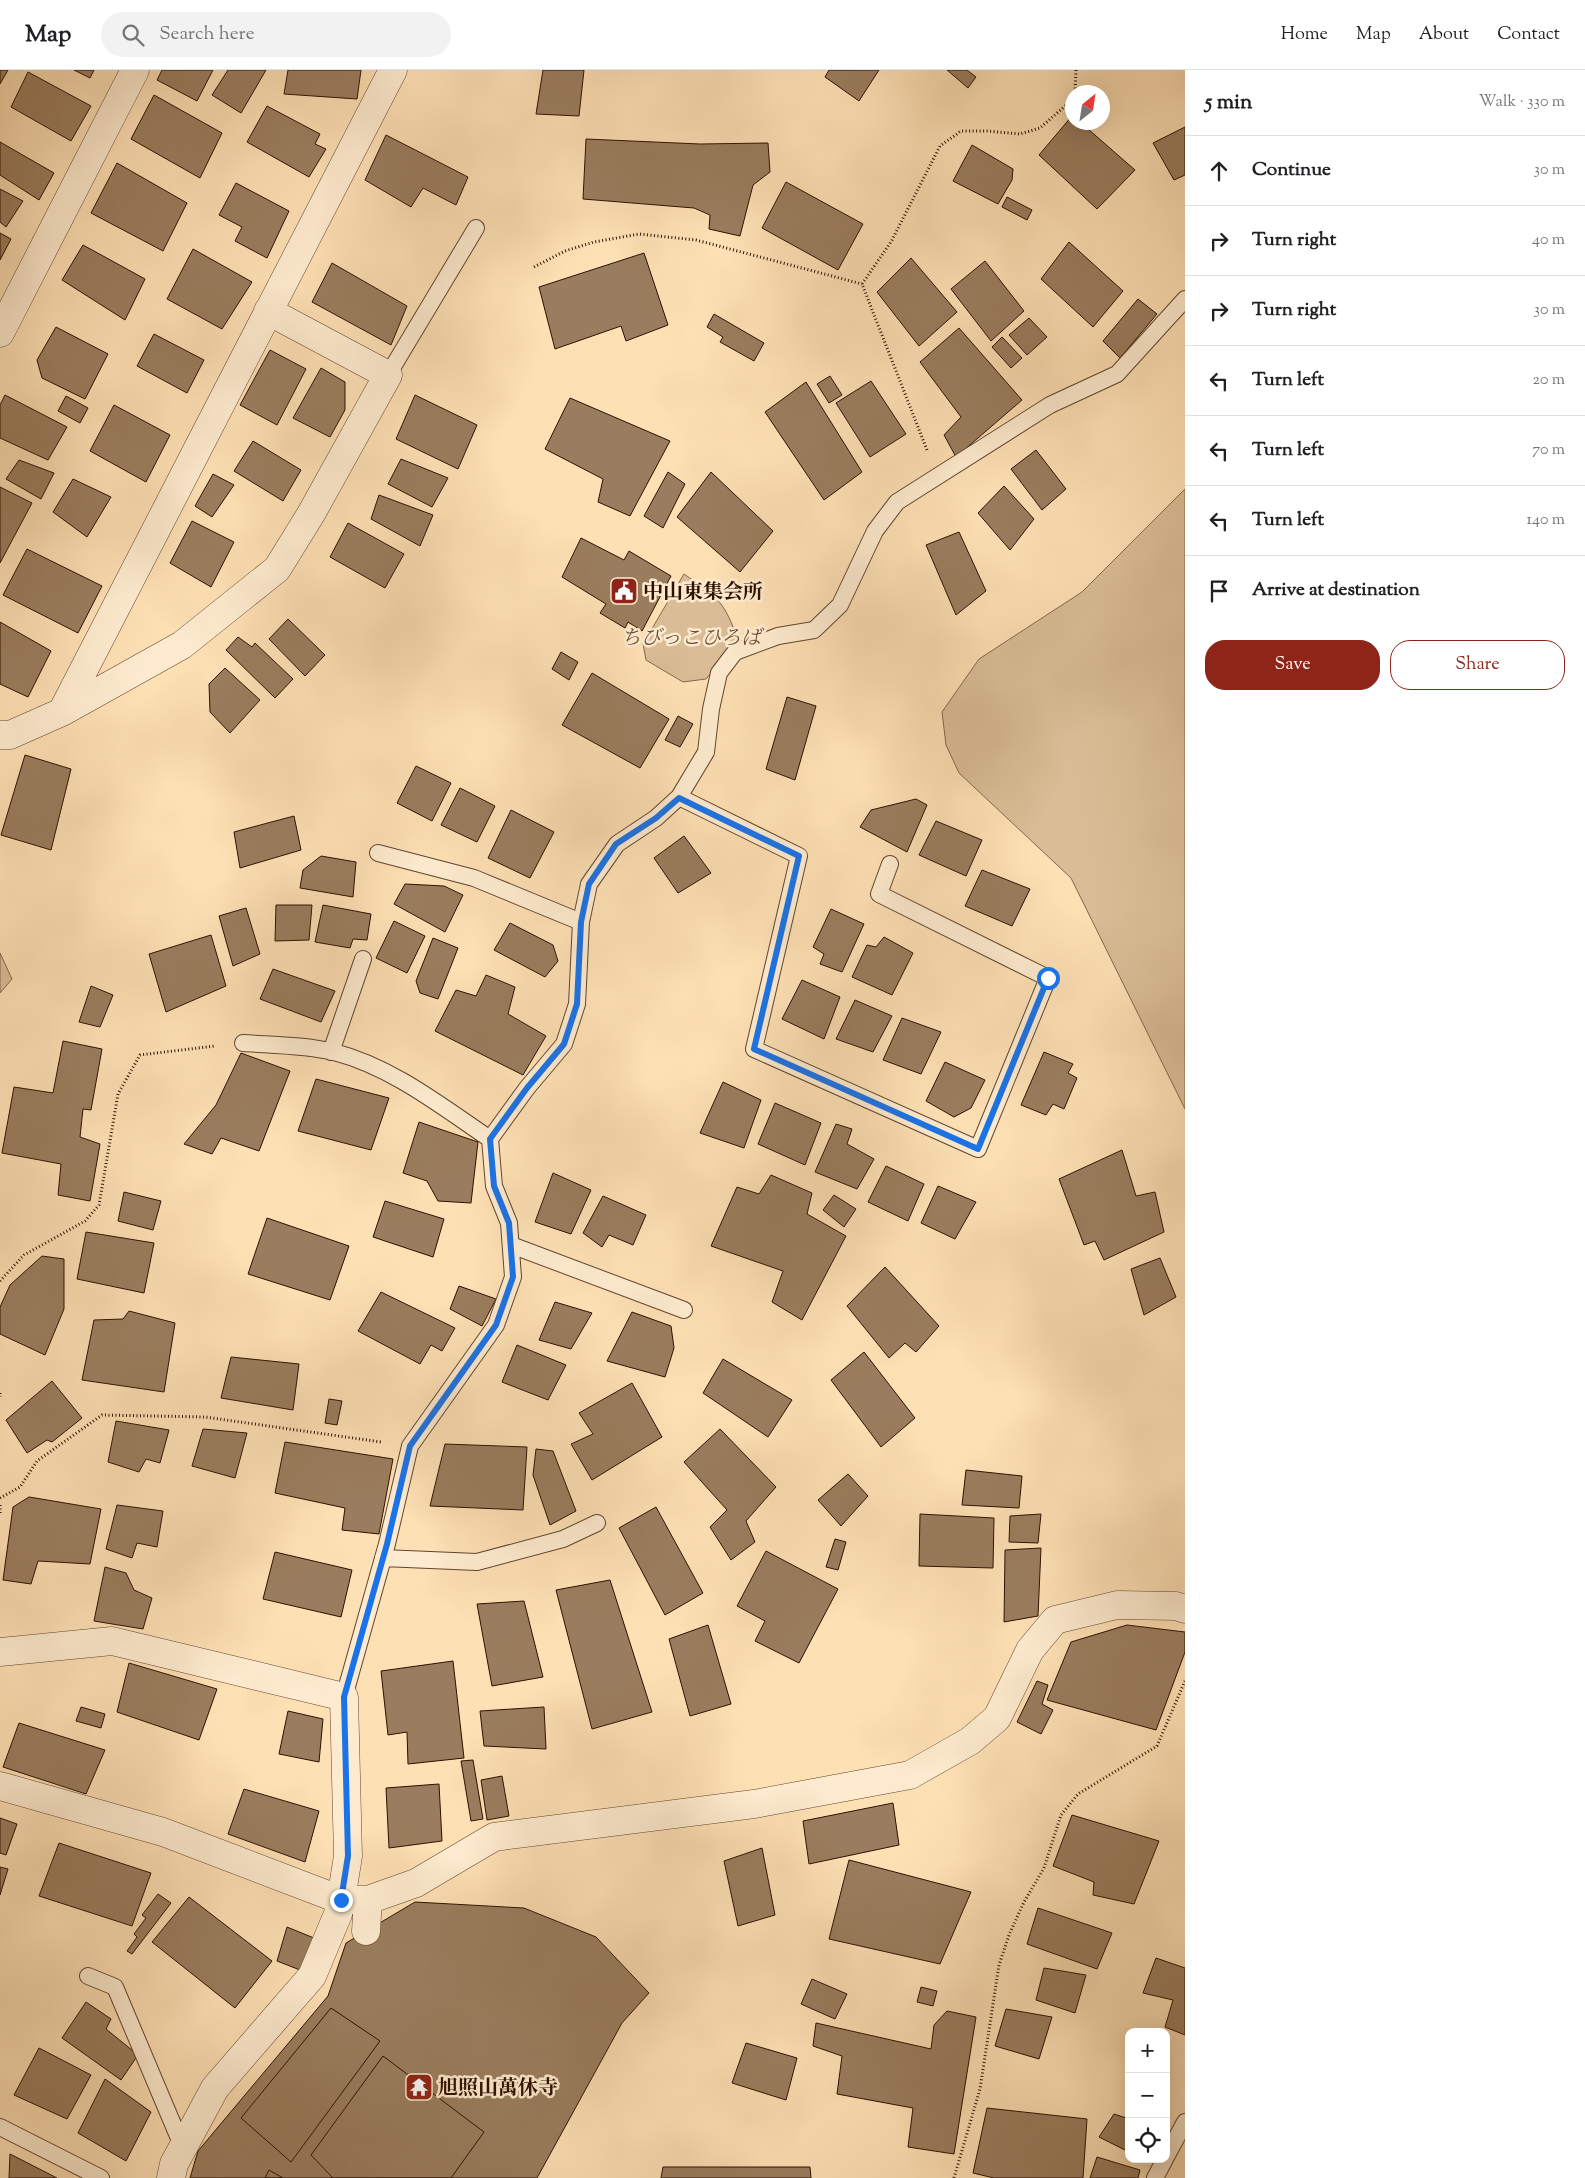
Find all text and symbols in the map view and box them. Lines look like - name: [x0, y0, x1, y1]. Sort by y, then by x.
- search box: [101, 12, 451, 57]
- text: Map: [25, 18, 71, 52]
- icon: search: [119, 21, 147, 49]
- text: Search here: [159, 21, 255, 48]
- text: Home: [1281, 22, 1328, 48]
- text: Map: [1356, 22, 1391, 48]
- text: About: [1419, 22, 1469, 48]
- text: Contact: [1497, 22, 1560, 48]
- north arrow: [1065, 85, 1110, 130]
- text: 5 min: [1205, 88, 1252, 118]
- text: Walk · 330 m: [1479, 91, 1565, 114]
- icon: ahead: [1205, 157, 1233, 185]
- text: Continue: [1252, 157, 1331, 184]
- text: 30 m: [1534, 159, 1565, 182]
- icon: right: [1205, 227, 1233, 255]
- text: Turn right: [1252, 227, 1336, 254]
- text: 40 m: [1532, 229, 1565, 252]
- icon: right: [1205, 297, 1233, 325]
- text: Turn right: [1252, 297, 1336, 324]
- text: 30 m: [1534, 299, 1565, 322]
- icon: left: [1205, 367, 1233, 395]
- text: Turn left: [1252, 367, 1324, 394]
- text: 20 m: [1532, 369, 1565, 392]
- icon: left: [1205, 437, 1233, 465]
- text: Turn left: [1252, 437, 1324, 464]
- text: 70 m: [1532, 439, 1565, 462]
- icon: left: [1205, 507, 1233, 535]
- text: Turn left: [1252, 507, 1324, 534]
- text: 140 m: [1527, 509, 1565, 532]
- public building icon: 中山東集会所: [609, 576, 639, 606]
- icon: arrive: [1205, 577, 1233, 605]
- text: Arrive at destination: [1252, 577, 1420, 604]
- place label: 中山東集会所: [643, 579, 763, 608]
- park label: ちびっこひろば: [621, 625, 765, 654]
- button: Save: [1205, 640, 1380, 690]
- button: Share: [1390, 640, 1565, 690]
- route start: [1037, 967, 1060, 990]
- route end: [330, 1889, 353, 1912]
- map controls: [1125, 2028, 1170, 2163]
- button: +: [1125, 2028, 1170, 2073]
- temple icon: 旭照山萬休寺: [404, 2072, 434, 2102]
- button: −: [1125, 2073, 1170, 2118]
- place label: 旭照山萬休寺: [438, 2075, 558, 2104]
- button: locate: [1125, 2118, 1170, 2163]

